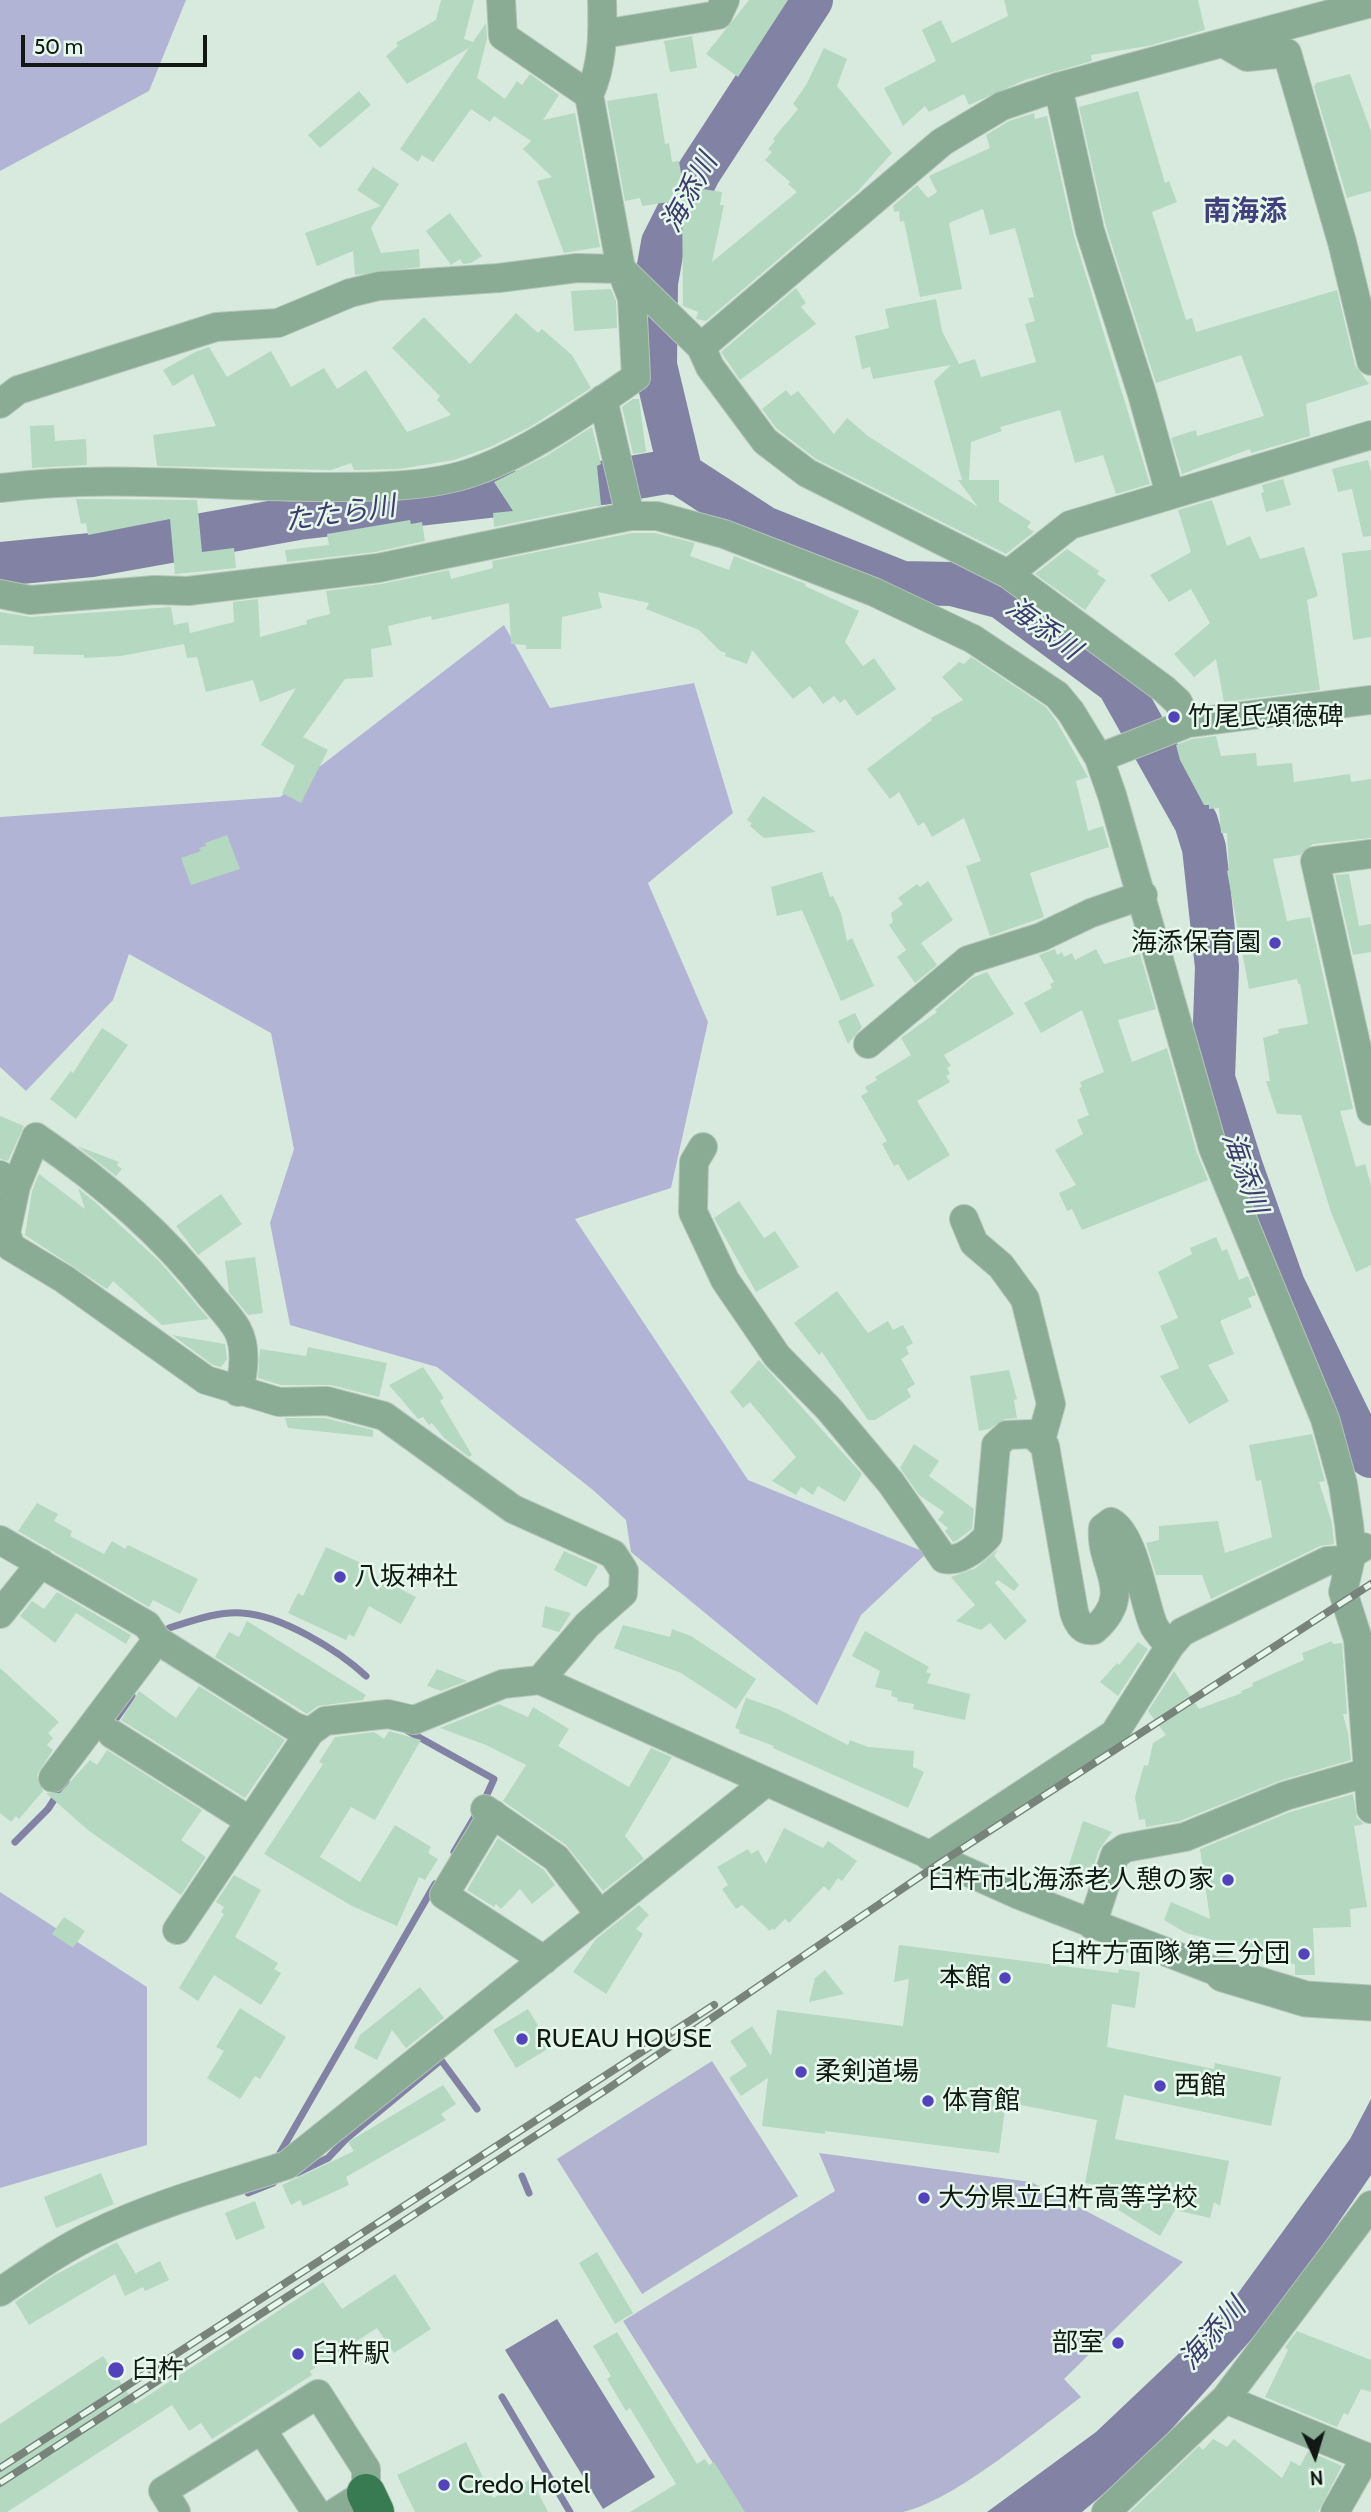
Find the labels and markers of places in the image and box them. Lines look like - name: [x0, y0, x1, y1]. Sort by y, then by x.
- place label: 竹尾氏頌徳碑: [1188, 701, 1344, 733]
- marker: 竹尾氏頌徳碑: [1166, 709, 1182, 725]
- place label: 海添保育園: [1131, 927, 1261, 959]
- marker: 海添保育園: [1267, 935, 1283, 951]
- place label: 八坂神社: [354, 1561, 458, 1593]
- marker: 八坂神社: [332, 1569, 348, 1585]
- place label: 臼杵市北海添老人憩の家: [928, 1864, 1214, 1896]
- marker: 臼杵市北海添老人憩の家: [1220, 1872, 1236, 1888]
- place label: 臼杵方面隊 第三分団: [1050, 1938, 1290, 1970]
- marker: 臼杵方面隊 第三分団: [1296, 1946, 1312, 1962]
- place label: 本館: [939, 1962, 991, 1994]
- marker: 本館: [997, 1970, 1013, 1986]
- place label: RUEAU HOUSE: [536, 2023, 712, 2055]
- marker: RUEAU HOUSE: [514, 2031, 530, 2047]
- place label: 柔剣道場: [815, 2056, 919, 2088]
- marker: 柔剣道場: [793, 2064, 809, 2080]
- place label: 西館: [1174, 2070, 1226, 2102]
- marker: 西館: [1152, 2078, 1168, 2094]
- place label: 体育館: [942, 2085, 1020, 2117]
- marker: 体育館: [920, 2093, 936, 2109]
- place label: 大分県立臼杵高等学校: [938, 2182, 1198, 2214]
- marker: 大分県立臼杵高等学校: [916, 2190, 932, 2206]
- place label: 部室: [1052, 2327, 1104, 2359]
- marker: 部室: [1110, 2335, 1126, 2351]
- place label: 臼杵駅: [312, 2338, 390, 2370]
- marker: 臼杵駅: [290, 2346, 306, 2362]
- place label: 臼杵: [132, 2354, 184, 2386]
- marker: 臼杵: [106, 2360, 126, 2380]
- place label: Credo Hotel: [458, 2469, 590, 2501]
- marker: Credo Hotel: [436, 2477, 452, 2493]

